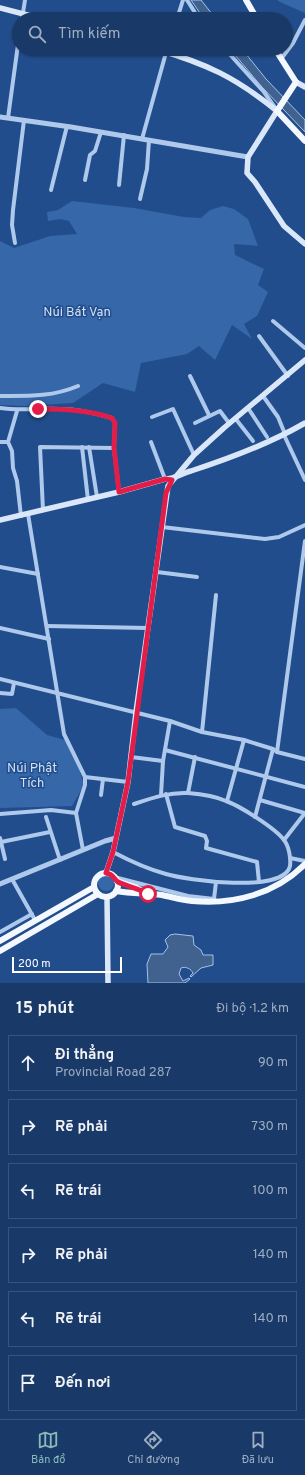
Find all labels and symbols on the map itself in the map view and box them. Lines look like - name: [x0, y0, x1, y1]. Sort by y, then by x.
- park label: Núi Bát Vạn: [43, 305, 111, 321]
- route end: [29, 400, 47, 418]
- park label: Núi Phật Tích: [7, 761, 57, 792]
- route start: [139, 885, 157, 903]
- scale bar: [12, 955, 122, 974]

